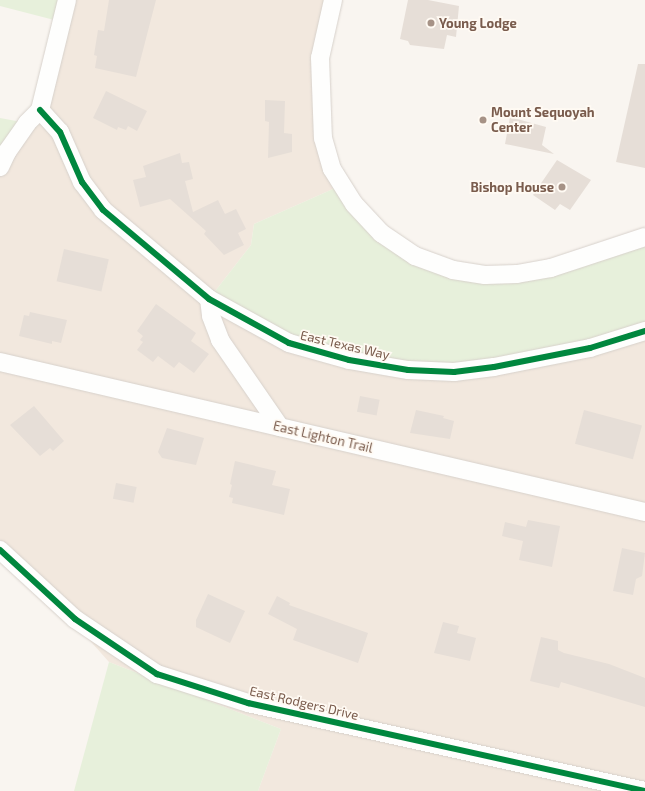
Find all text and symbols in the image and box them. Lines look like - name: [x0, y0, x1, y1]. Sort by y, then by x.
- place label: Young Lodge: [439, 15, 517, 31]
- marker: Young Lodge: [426, 18, 436, 28]
- place label: Mount Sequoyah Center: [491, 105, 595, 136]
- marker: Mount Sequoyah Center: [478, 115, 488, 125]
- place label: Bishop House: [471, 179, 554, 195]
- marker: Bishop House: [557, 182, 567, 192]
- street label: East Texas Way: [299, 327, 391, 363]
- street label: East Lighton Trail: [271, 418, 375, 456]
- street label: East Rodgers Drive: [248, 683, 360, 723]

